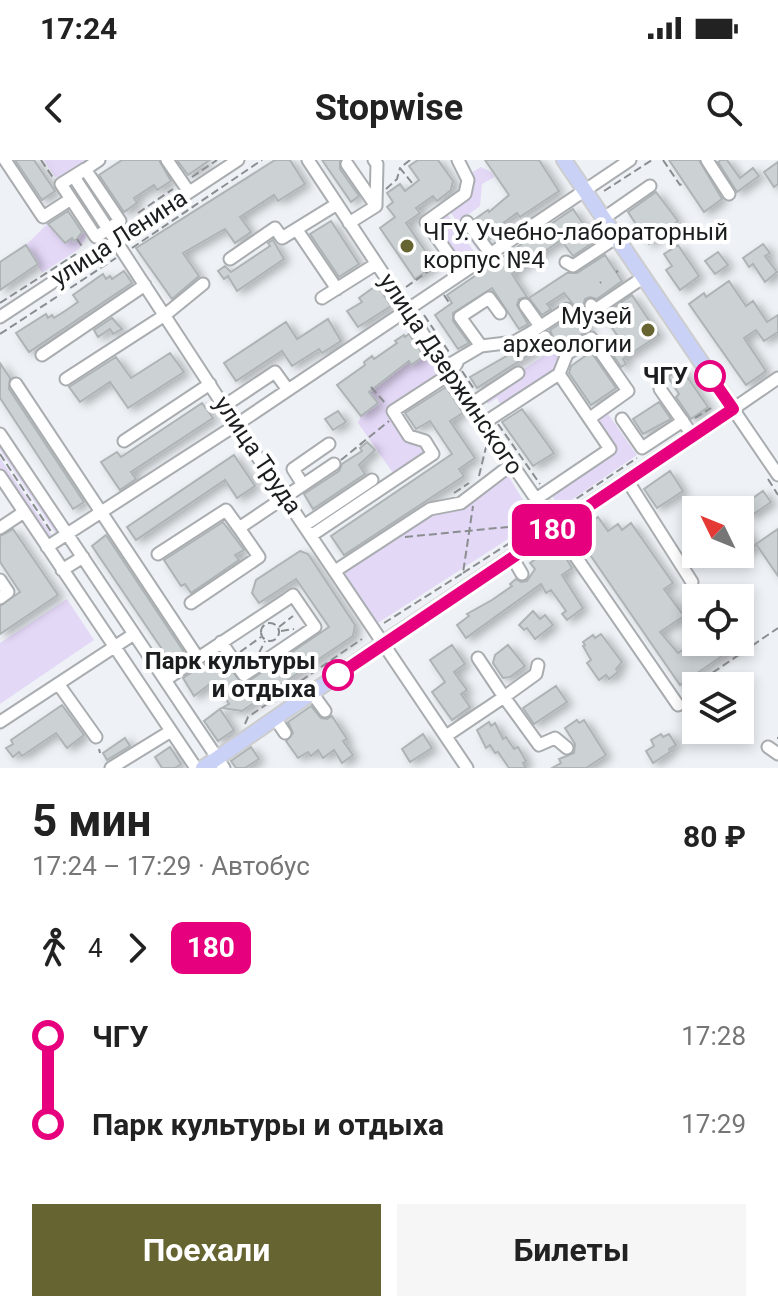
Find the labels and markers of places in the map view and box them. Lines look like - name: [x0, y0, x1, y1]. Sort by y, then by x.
- place label: ЧГУ. Учебно-лабораторный корпус №4: [423, 218, 728, 274]
- marker: ЧГУ. Учебно-лабораторный корпус №4: [398, 237, 416, 255]
- place label: Музей археологии: [502, 302, 632, 358]
- marker: Музей археологии: [639, 321, 657, 339]
- marker: ЧГУ: [695, 361, 725, 391]
- place label: ЧГУ: [643, 362, 688, 390]
- place label: Парк культуры и отдыха: [145, 647, 316, 703]
- marker: Парк культуры и отдыха: [323, 660, 353, 690]

